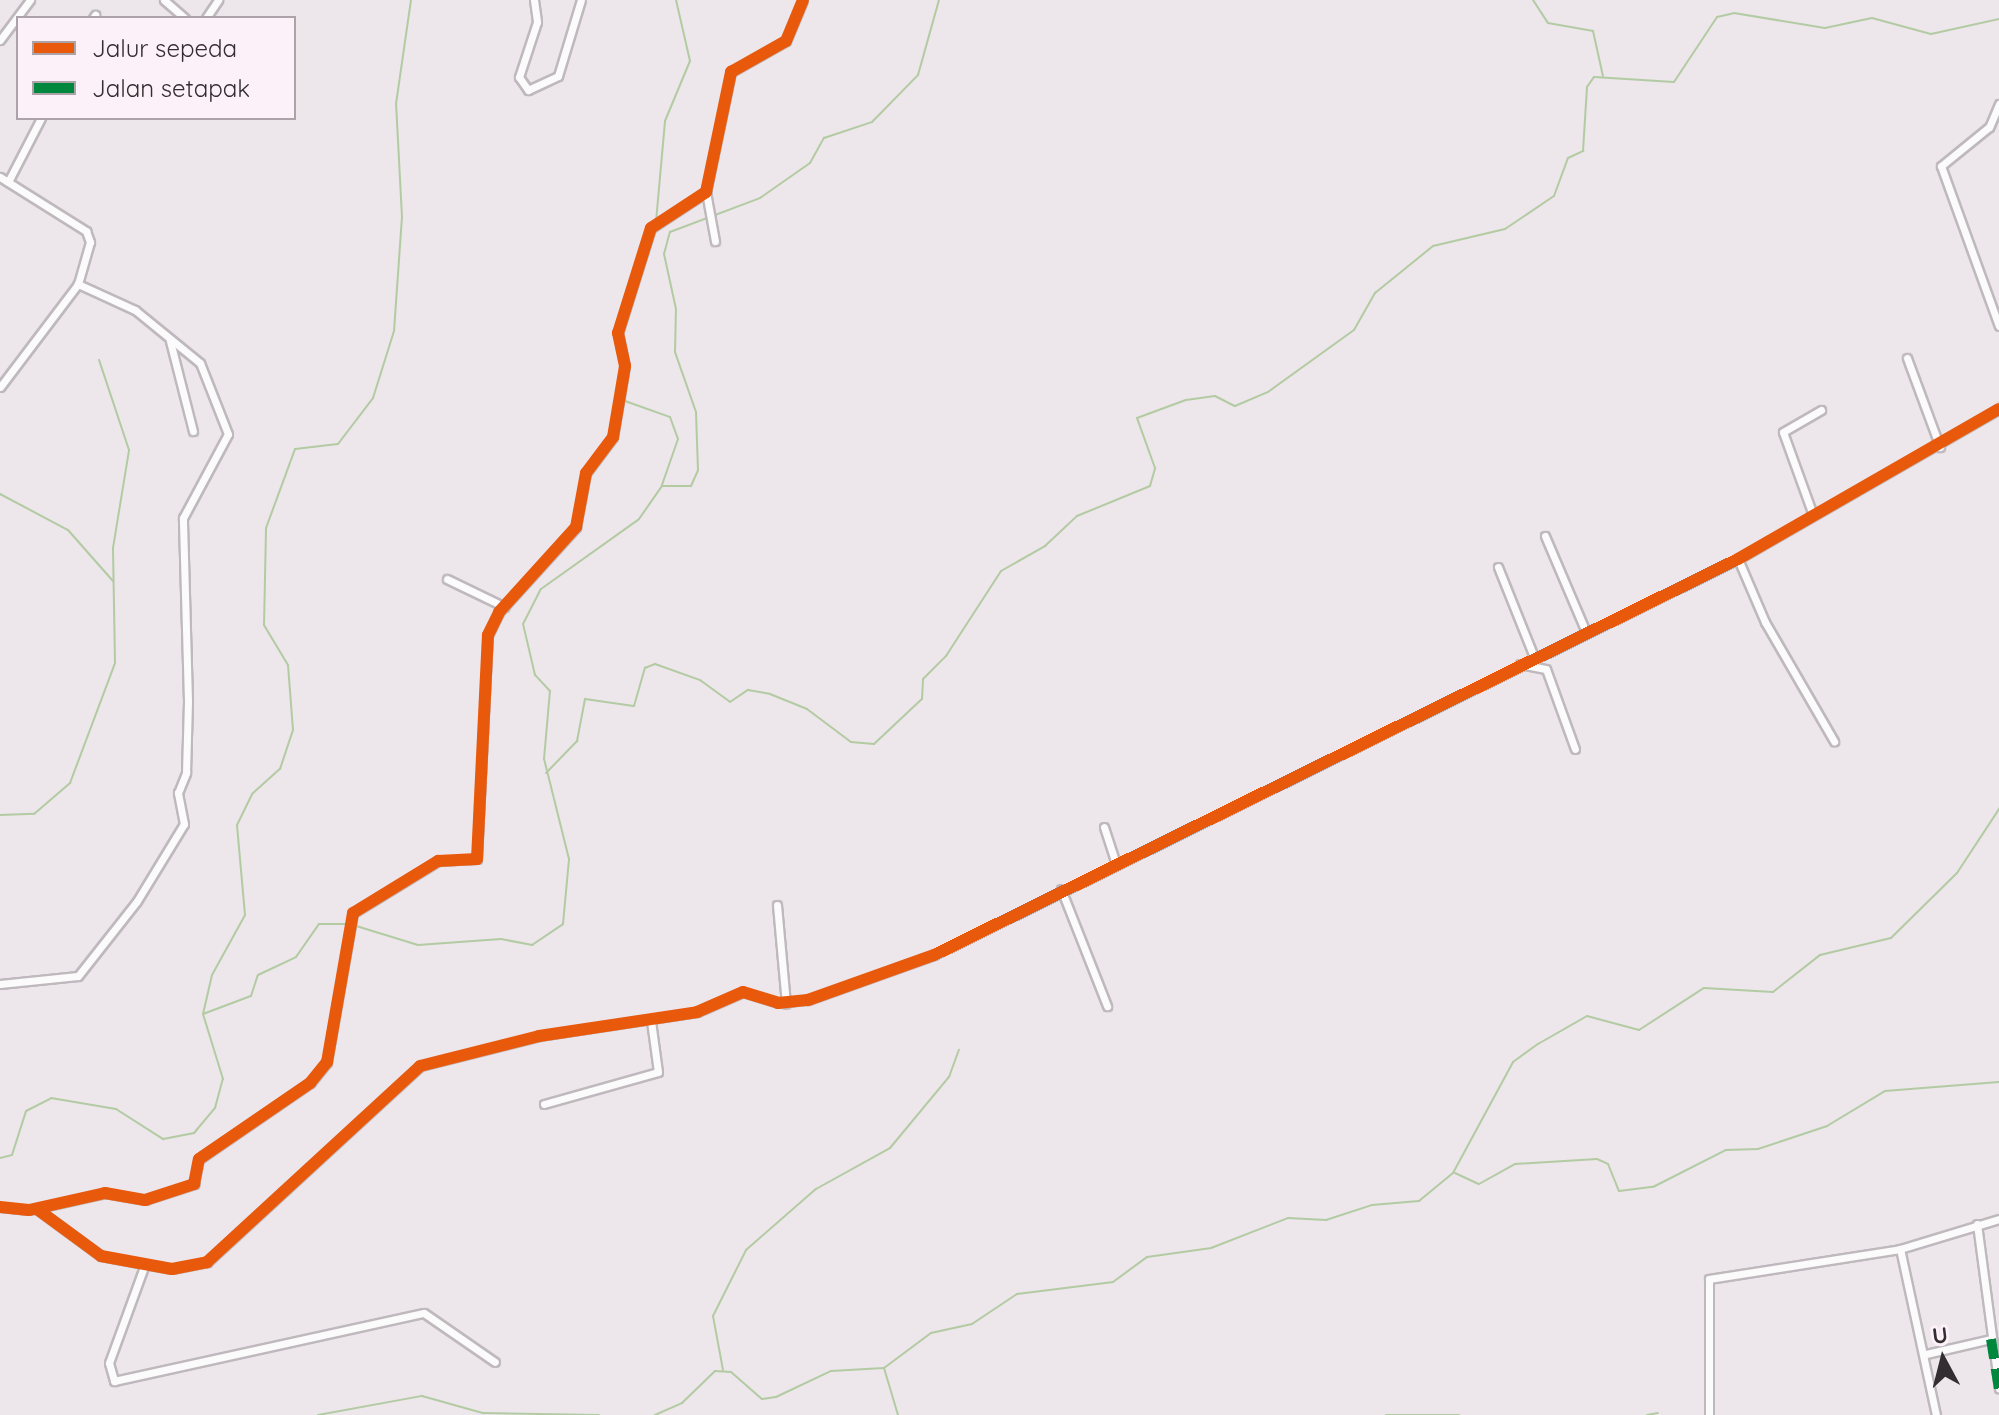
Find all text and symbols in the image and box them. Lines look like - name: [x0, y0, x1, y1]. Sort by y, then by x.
- legend: [16, 16, 296, 120]
- text: Jalur sepeda: [92, 33, 237, 63]
- text: Jalan setapak: [92, 73, 250, 103]
- north arrow: [1903, 1319, 1983, 1399]
- text: U: [1931, 1320, 1949, 1350]

